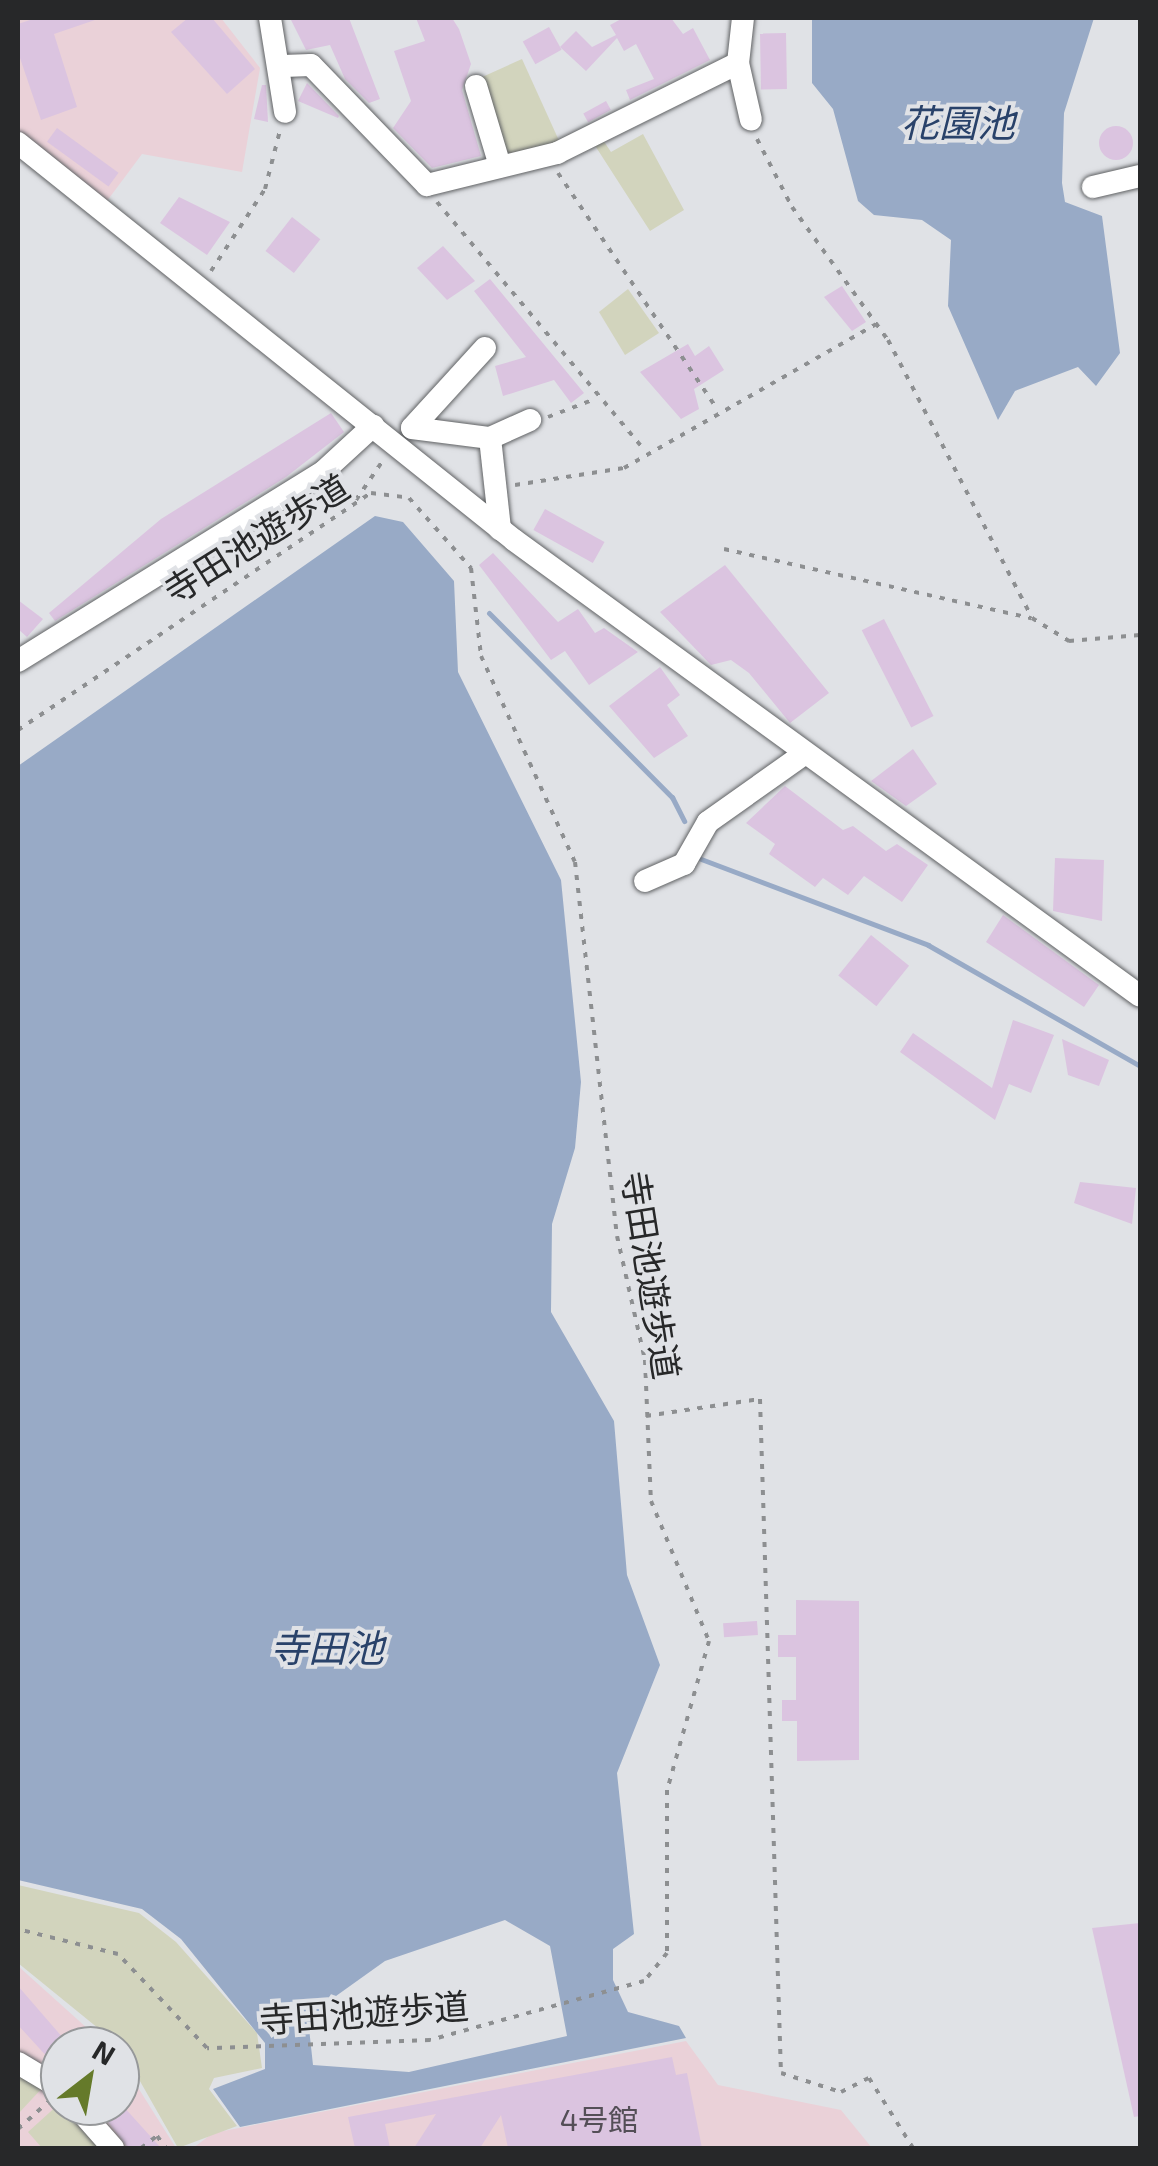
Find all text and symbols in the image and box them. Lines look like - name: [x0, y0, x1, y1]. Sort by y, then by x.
- water label: 花園池: [901, 100, 1015, 146]
- street label: 寺田池遊歩道: [156, 465, 356, 611]
- street label: 寺田池遊歩道: [615, 1168, 689, 1382]
- water label: 寺田池: [270, 1625, 384, 1671]
- street label: 寺田池遊歩道: [258, 1984, 470, 2040]
- north arrow: [40, 2026, 140, 2126]
- text: N: [87, 2032, 122, 2072]
- house number: 4号館: [560, 2101, 638, 2137]

